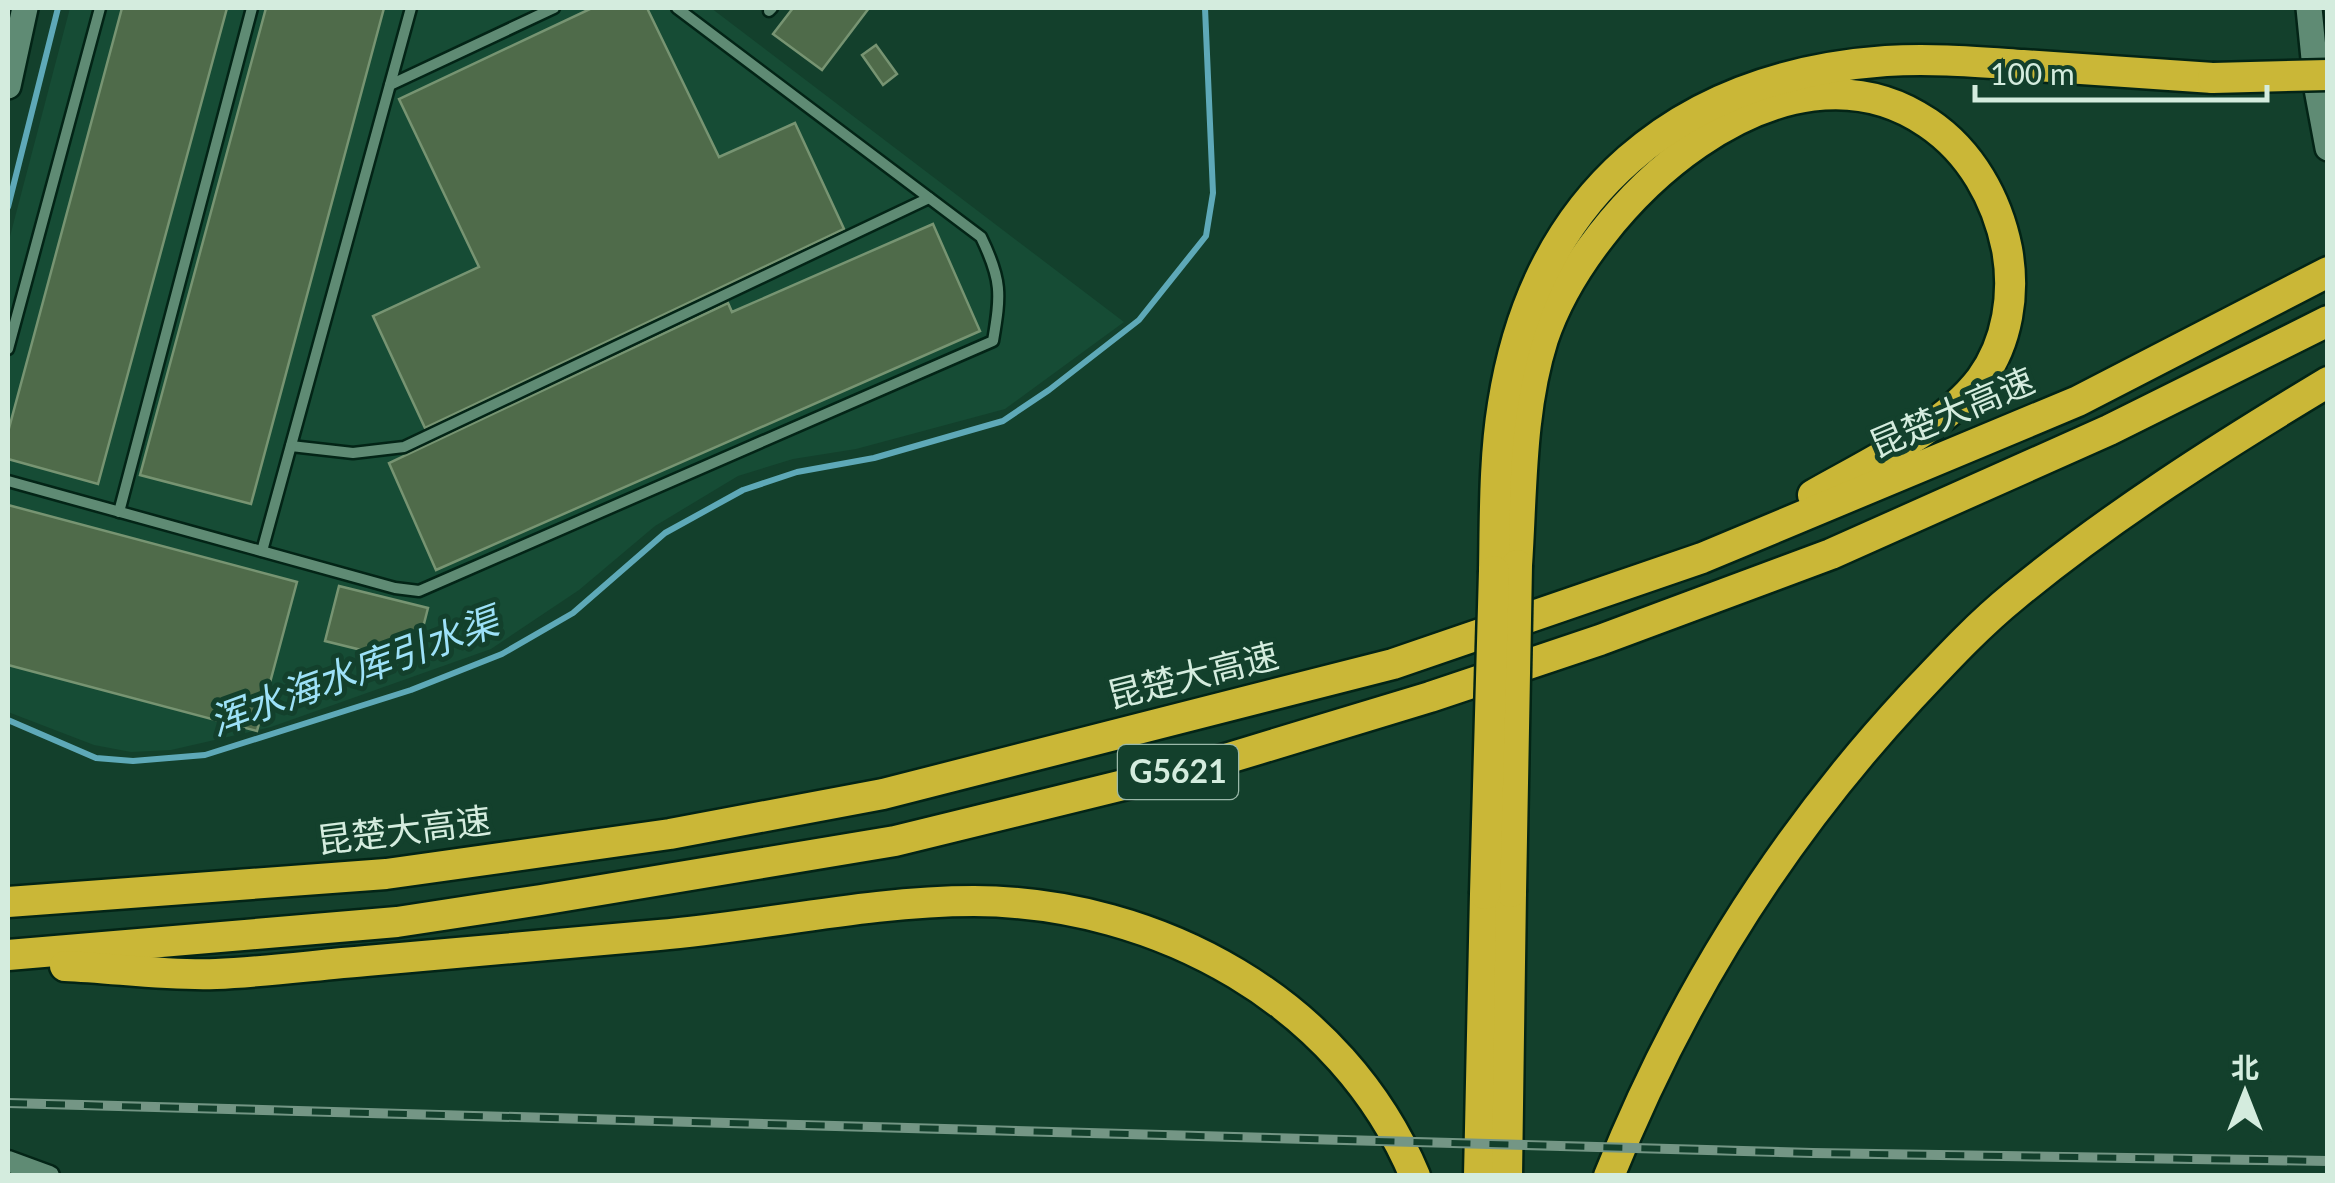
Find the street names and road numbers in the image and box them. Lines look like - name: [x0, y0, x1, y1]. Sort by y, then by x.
- street label: 昆楚大高速: [1862, 358, 2040, 465]
- street label: 昆楚大高速: [1103, 633, 1283, 716]
- road number: G5621: [1118, 745, 1238, 799]
- street label: 昆楚大高速: [314, 798, 493, 861]

